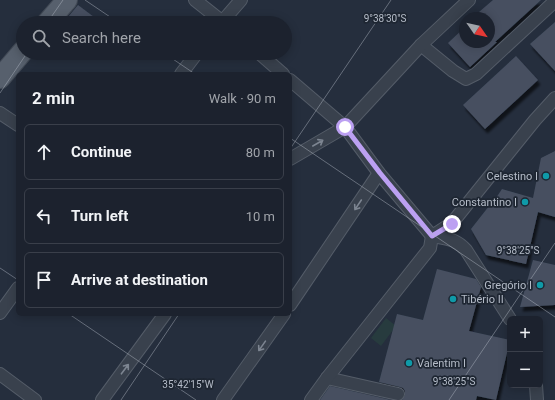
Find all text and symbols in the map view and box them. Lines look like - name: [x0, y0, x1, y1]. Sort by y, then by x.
- north arrow: [459, 12, 495, 48]
- text: 9°38'30"S: [364, 13, 406, 24]
- search box: [16, 16, 292, 60]
- icon: search: [30, 27, 52, 49]
- text: Search here: [62, 29, 141, 47]
- text: 2 min: [32, 88, 75, 108]
- text: Walk · 90 m: [209, 91, 276, 106]
- route start: [336, 118, 354, 136]
- one-way arrow: [312, 138, 324, 146]
- icon: ahead: [33, 141, 55, 163]
- text: Continue: [71, 143, 132, 161]
- text: 80 m: [246, 145, 275, 160]
- place label: Celestino I: [486, 170, 538, 183]
- marker: Celestino I: [541, 171, 551, 181]
- place label: Constantino I: [452, 196, 517, 209]
- marker: Constantino I: [520, 197, 530, 207]
- one-way arrow: [354, 200, 362, 211]
- icon: left: [33, 205, 55, 227]
- text: Turn left: [71, 207, 128, 225]
- text: 10 m: [246, 209, 275, 224]
- route end: [443, 215, 461, 233]
- text: 9°38'25"S: [497, 245, 539, 256]
- icon: arrive: [33, 269, 55, 291]
- text: Arrive at destination: [71, 271, 208, 289]
- place label: Gregório I: [484, 279, 532, 292]
- marker: Gregório I: [535, 280, 545, 290]
- place label: Tibério II: [461, 293, 504, 306]
- marker: Tibério II: [448, 294, 458, 304]
- map controls: [507, 316, 543, 388]
- button: +: [507, 316, 543, 352]
- one-way arrow: [258, 340, 266, 351]
- button: −: [507, 352, 543, 388]
- place label: Valentim I: [417, 357, 466, 370]
- marker: Valentim I: [404, 358, 414, 368]
- one-way arrow: [121, 363, 129, 374]
- text: 9°38'25"S: [433, 376, 475, 387]
- text: 35°42'15"W: [162, 379, 214, 390]

